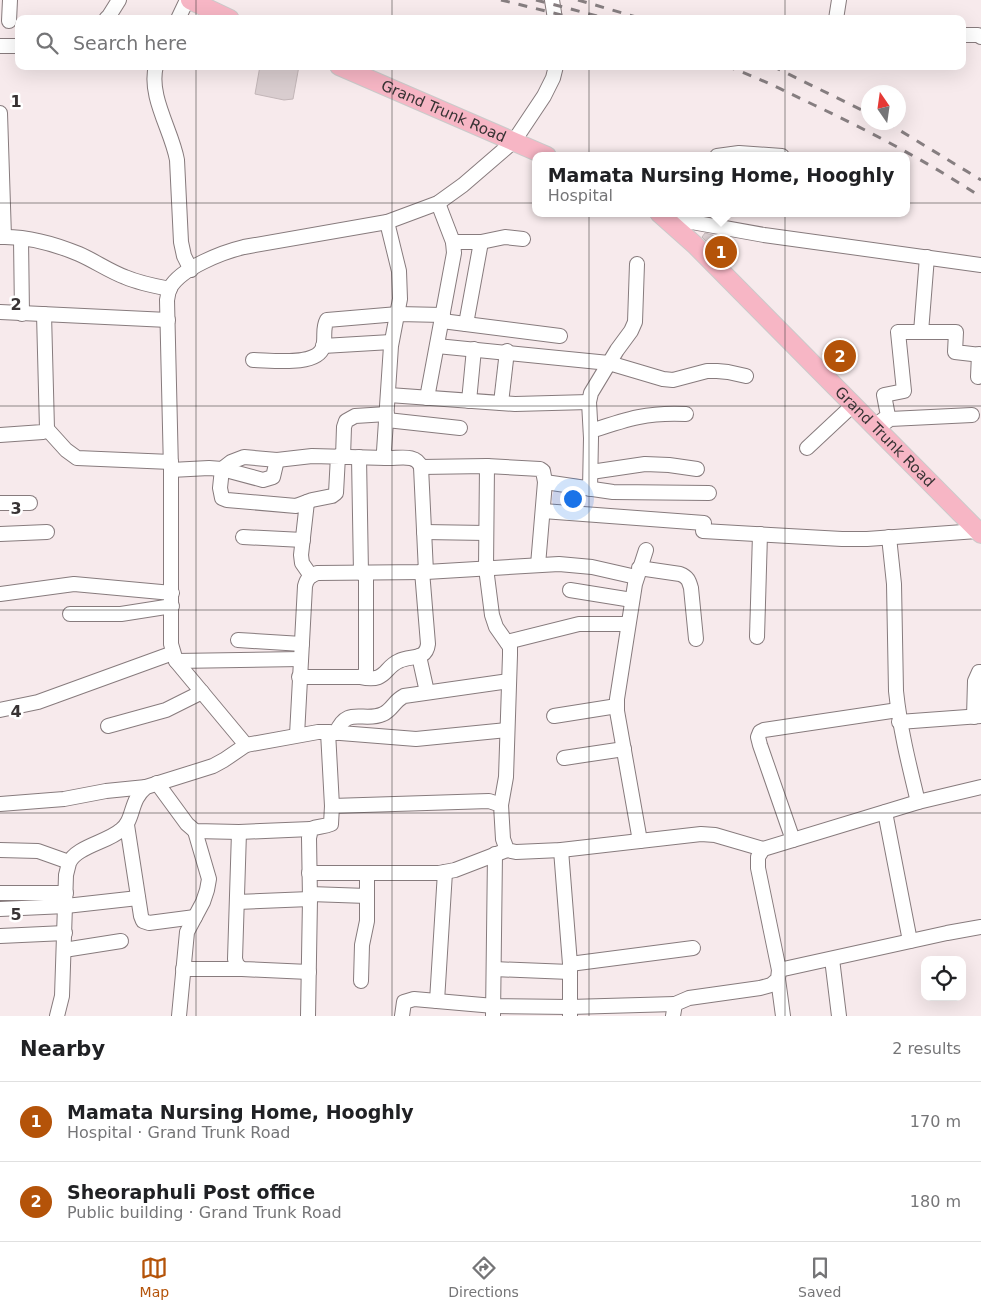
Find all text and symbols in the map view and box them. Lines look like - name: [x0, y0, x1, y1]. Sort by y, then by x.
- search box: [15, 15, 966, 70]
- icon: search: [33, 29, 61, 57]
- text: Search here: [73, 32, 187, 54]
- street label: Grand Trunk Road: [378, 76, 509, 146]
- north arrow: [861, 85, 906, 130]
- text: 1: [10, 92, 22, 111]
- popup: [532, 152, 910, 217]
- text: Mamata Nursing Home, Hooghly: [548, 164, 894, 186]
- text: Hospital: [548, 186, 613, 205]
- pin: 1: [705, 233, 737, 271]
- text: 2: [10, 295, 22, 314]
- pin: 2: [824, 337, 856, 375]
- street label: Grand Trunk Road: [831, 383, 938, 491]
- your location: [560, 486, 586, 512]
- text: 3: [10, 499, 22, 518]
- text: 4: [10, 702, 22, 721]
- text: 5: [10, 905, 22, 924]
- map controls: [921, 956, 966, 1001]
- button: locate: [921, 956, 966, 1001]
- text: Nearby: [20, 1037, 105, 1061]
- text: 2 results: [892, 1039, 961, 1058]
- text: Mamata Nursing Home, Hooghly: [67, 1101, 414, 1123]
- text: 1: [30, 1112, 42, 1131]
- text: 170 m: [910, 1112, 961, 1131]
- text: Hospital · Grand Trunk Road: [67, 1123, 290, 1142]
- text: Sheoraphuli Post office: [67, 1181, 315, 1203]
- text: 2: [30, 1192, 42, 1211]
- text: 180 m: [910, 1192, 961, 1211]
- text: Public building · Grand Trunk Road: [67, 1203, 342, 1222]
- tab: Map: [140, 1254, 169, 1300]
- tab: Directions: [448, 1254, 519, 1300]
- tab: Saved: [798, 1254, 841, 1300]

